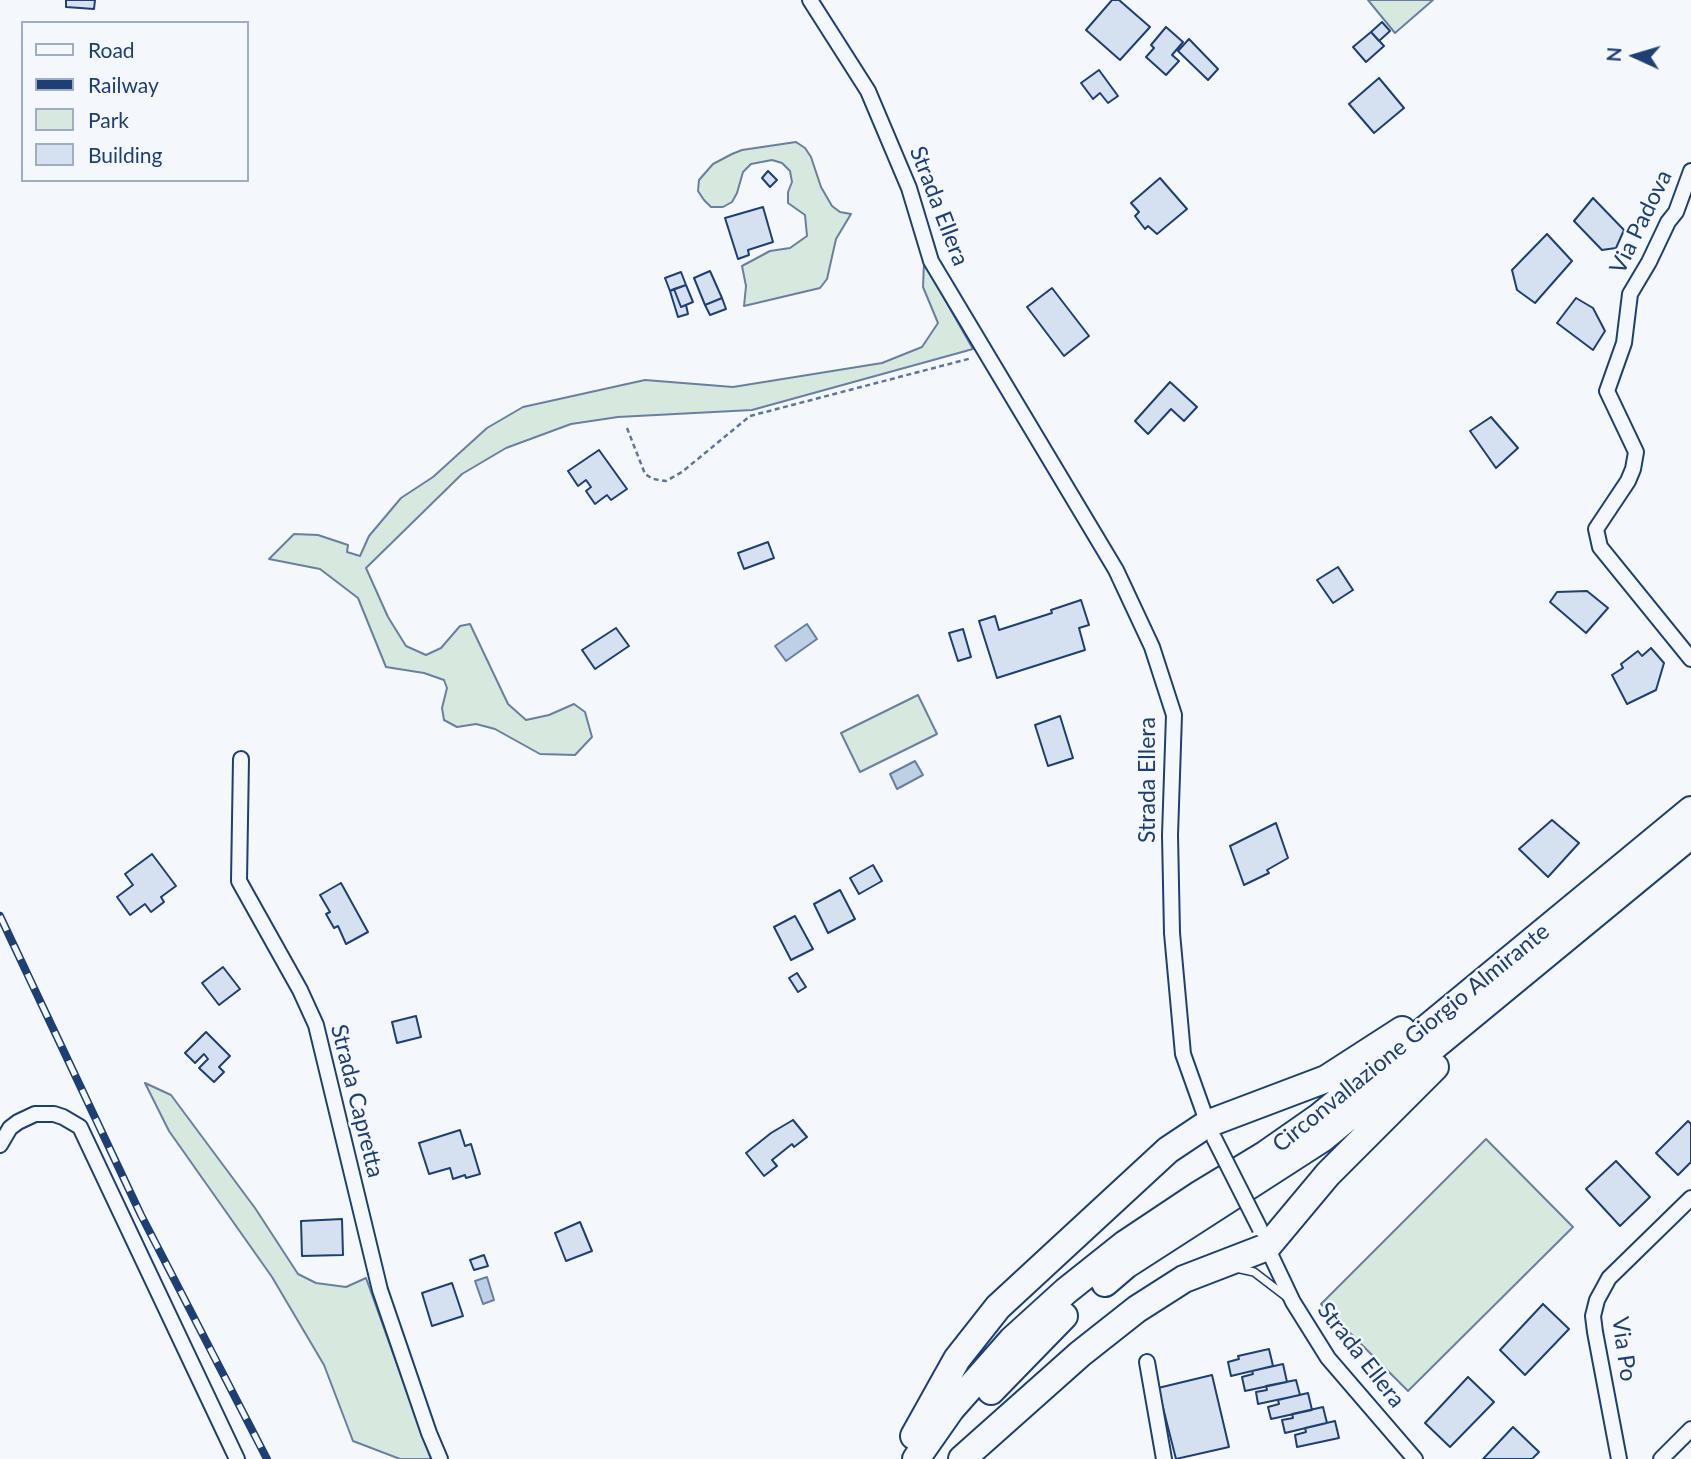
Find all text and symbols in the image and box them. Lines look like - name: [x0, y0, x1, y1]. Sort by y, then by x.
- legend: [21, 21, 248, 182]
- north arrow: [1600, 21, 1670, 91]
- text: Road: [88, 37, 135, 62]
- text: N: [1602, 46, 1626, 63]
- text: Railway: [88, 72, 159, 97]
- text: Park: [88, 107, 129, 132]
- text: Building: [88, 142, 163, 167]
- street label: Strada Ellera: [904, 142, 974, 270]
- street label: Via Padova: [1604, 166, 1678, 278]
- street label: Strada Ellera: [1134, 717, 1162, 843]
- street label: Circonvallazione Giorgio Almirante: [1267, 918, 1555, 1158]
- street label: Strada Capretta: [325, 1022, 389, 1180]
- street label: Strada Ellera: [1311, 1297, 1411, 1413]
- street label: Via Po: [1606, 1315, 1642, 1383]

